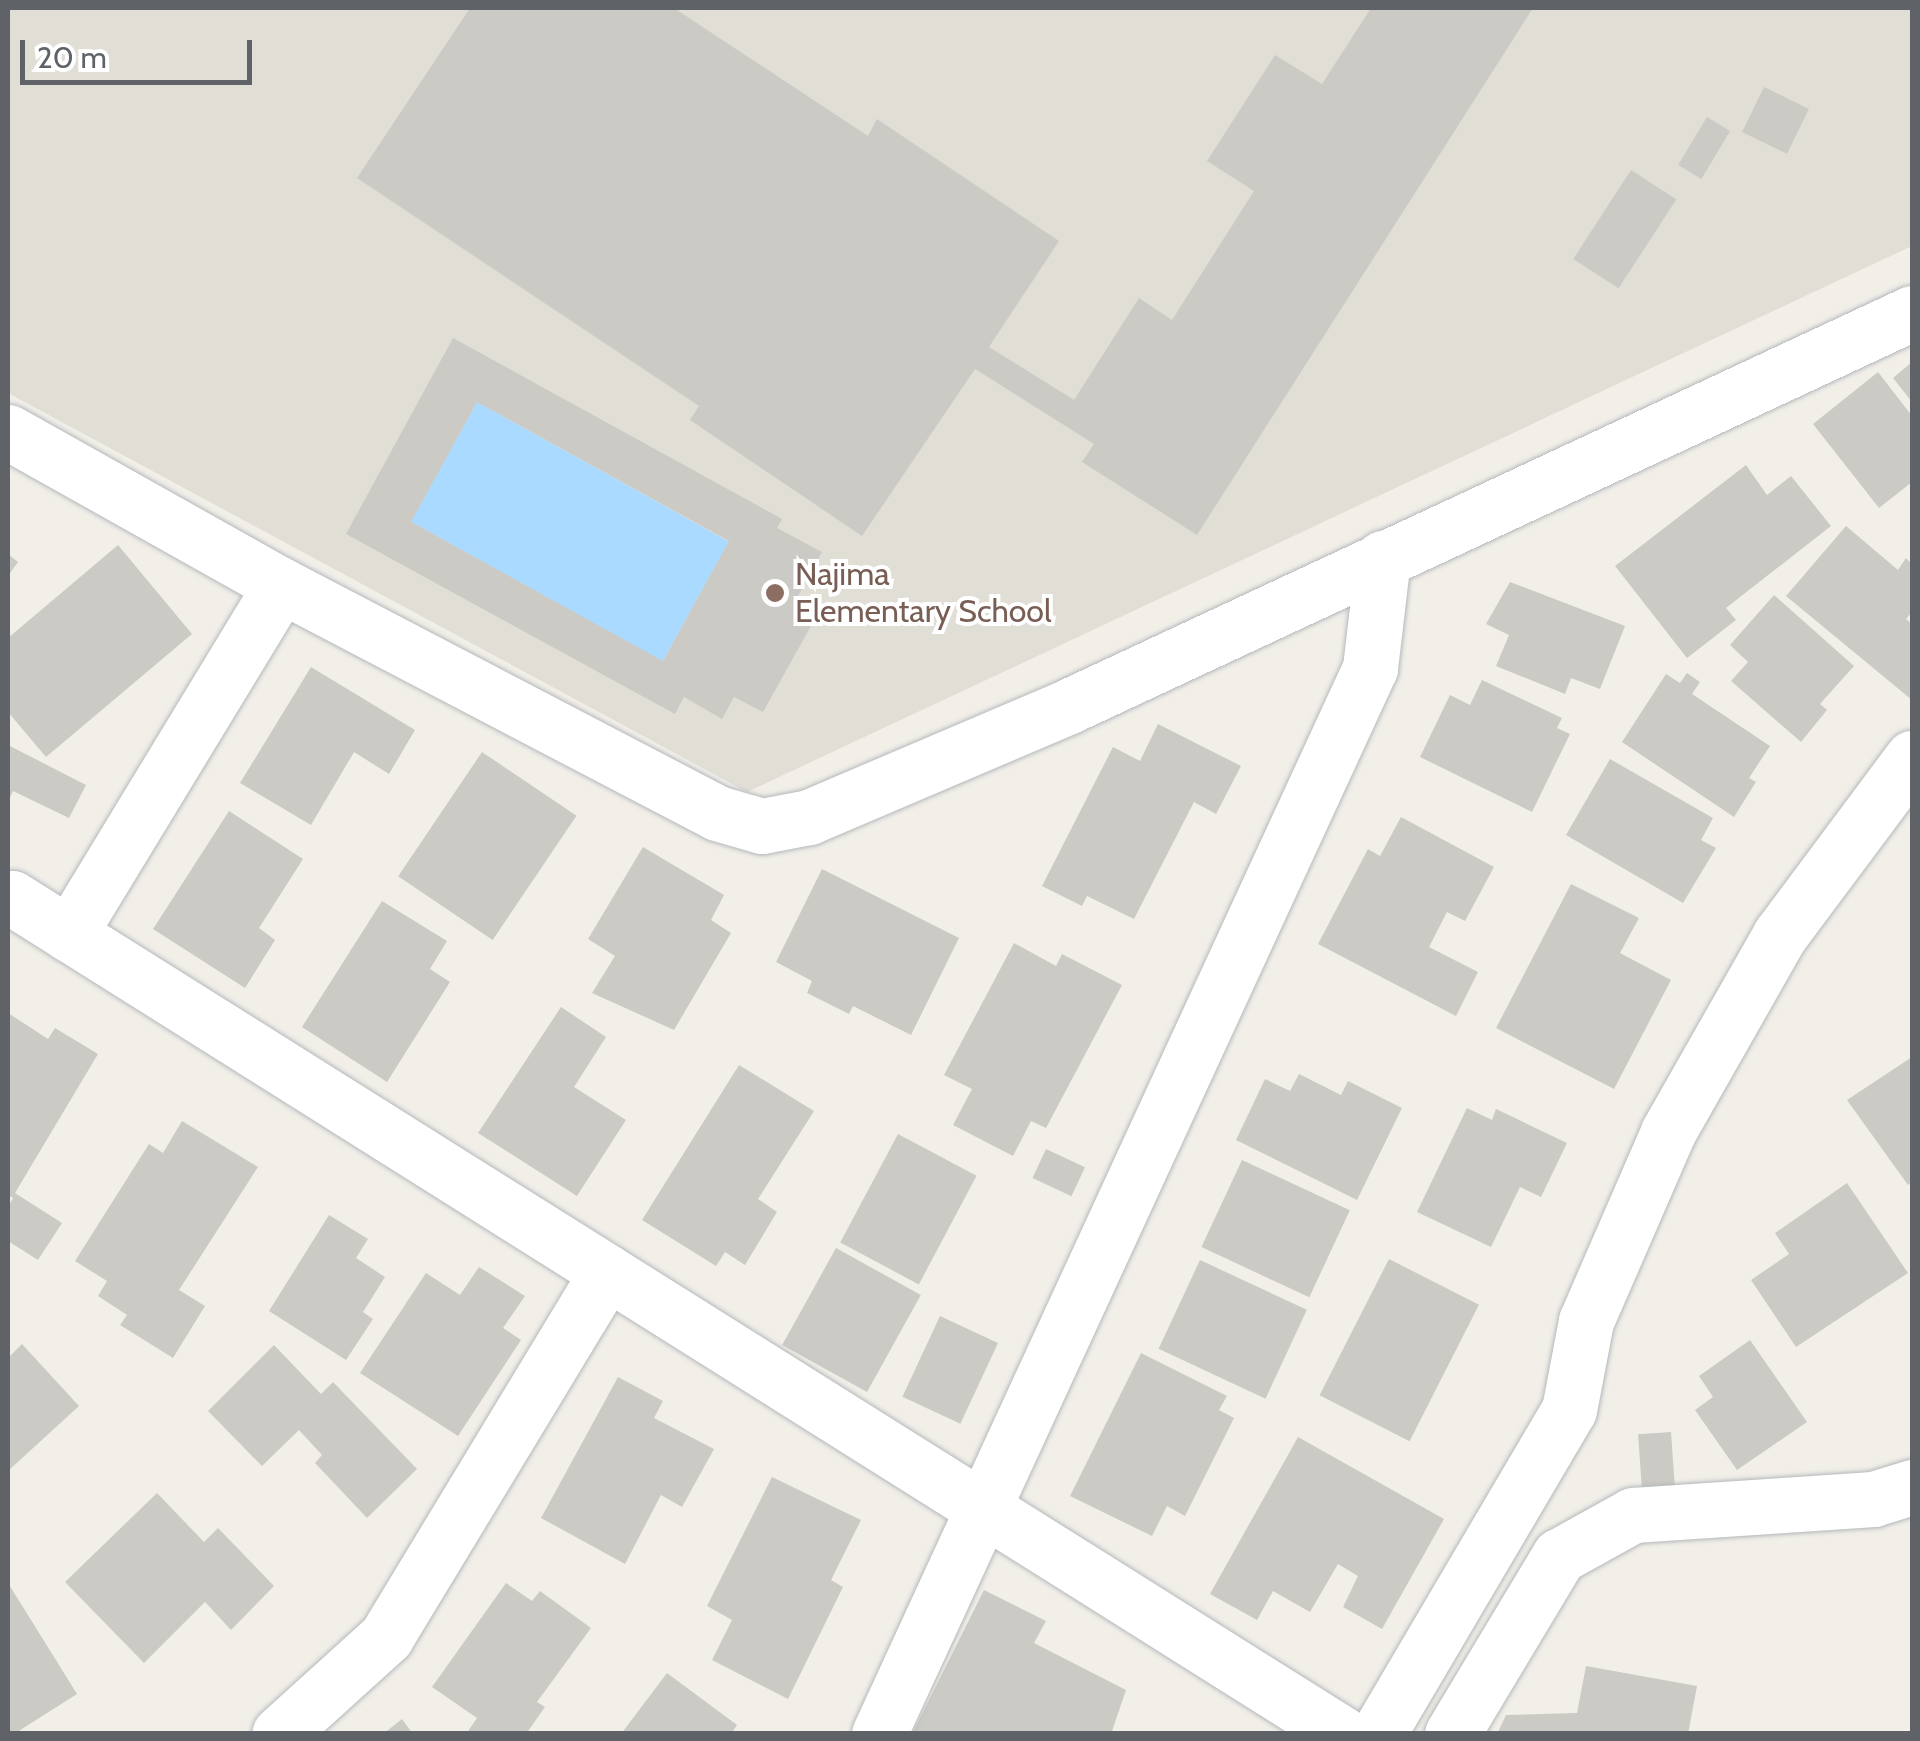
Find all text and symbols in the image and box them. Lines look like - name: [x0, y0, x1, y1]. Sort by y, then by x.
- scale bar: [25, 20, 258, 82]
- text: 20 m: [37, 39, 107, 76]
- place label: Najima Elementary School: [795, 556, 1052, 631]
- marker: Najima Elementary School: [764, 582, 786, 604]

